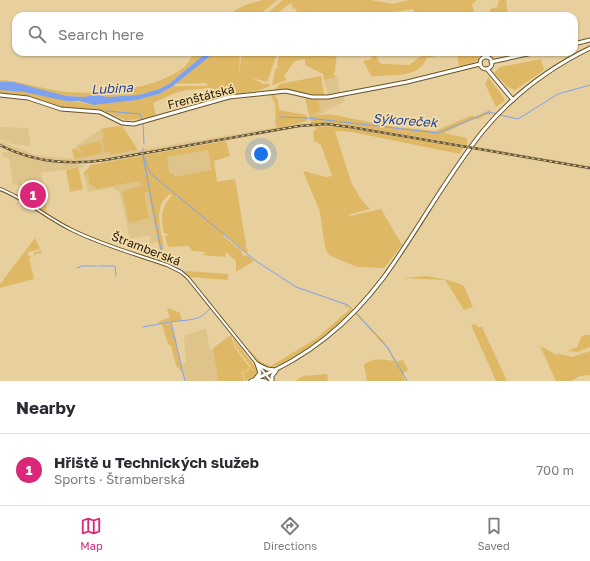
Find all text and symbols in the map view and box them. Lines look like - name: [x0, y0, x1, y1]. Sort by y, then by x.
- search box: [12, 12, 578, 56]
- icon: search: [26, 23, 48, 45]
- text: Search here: [58, 25, 144, 43]
- water label: Lubina: [91, 79, 134, 97]
- street label: Frenštátská: [166, 81, 236, 112]
- water label: Sýkoreček: [372, 110, 440, 130]
- your location: [251, 144, 271, 164]
- pin: 1: [20, 180, 46, 210]
- street label: Štramberská: [109, 228, 183, 269]
- text: Nearby: [16, 397, 76, 418]
- text: Hřiště u Technických služeb: [54, 453, 259, 471]
- text: 1: [26, 462, 32, 478]
- text: 700 m: [536, 462, 574, 478]
- text: Sports · Štramberská: [54, 471, 185, 487]
- tab: Map: [80, 515, 103, 552]
- tab: Directions: [263, 515, 317, 552]
- tab: Saved: [478, 515, 510, 552]

